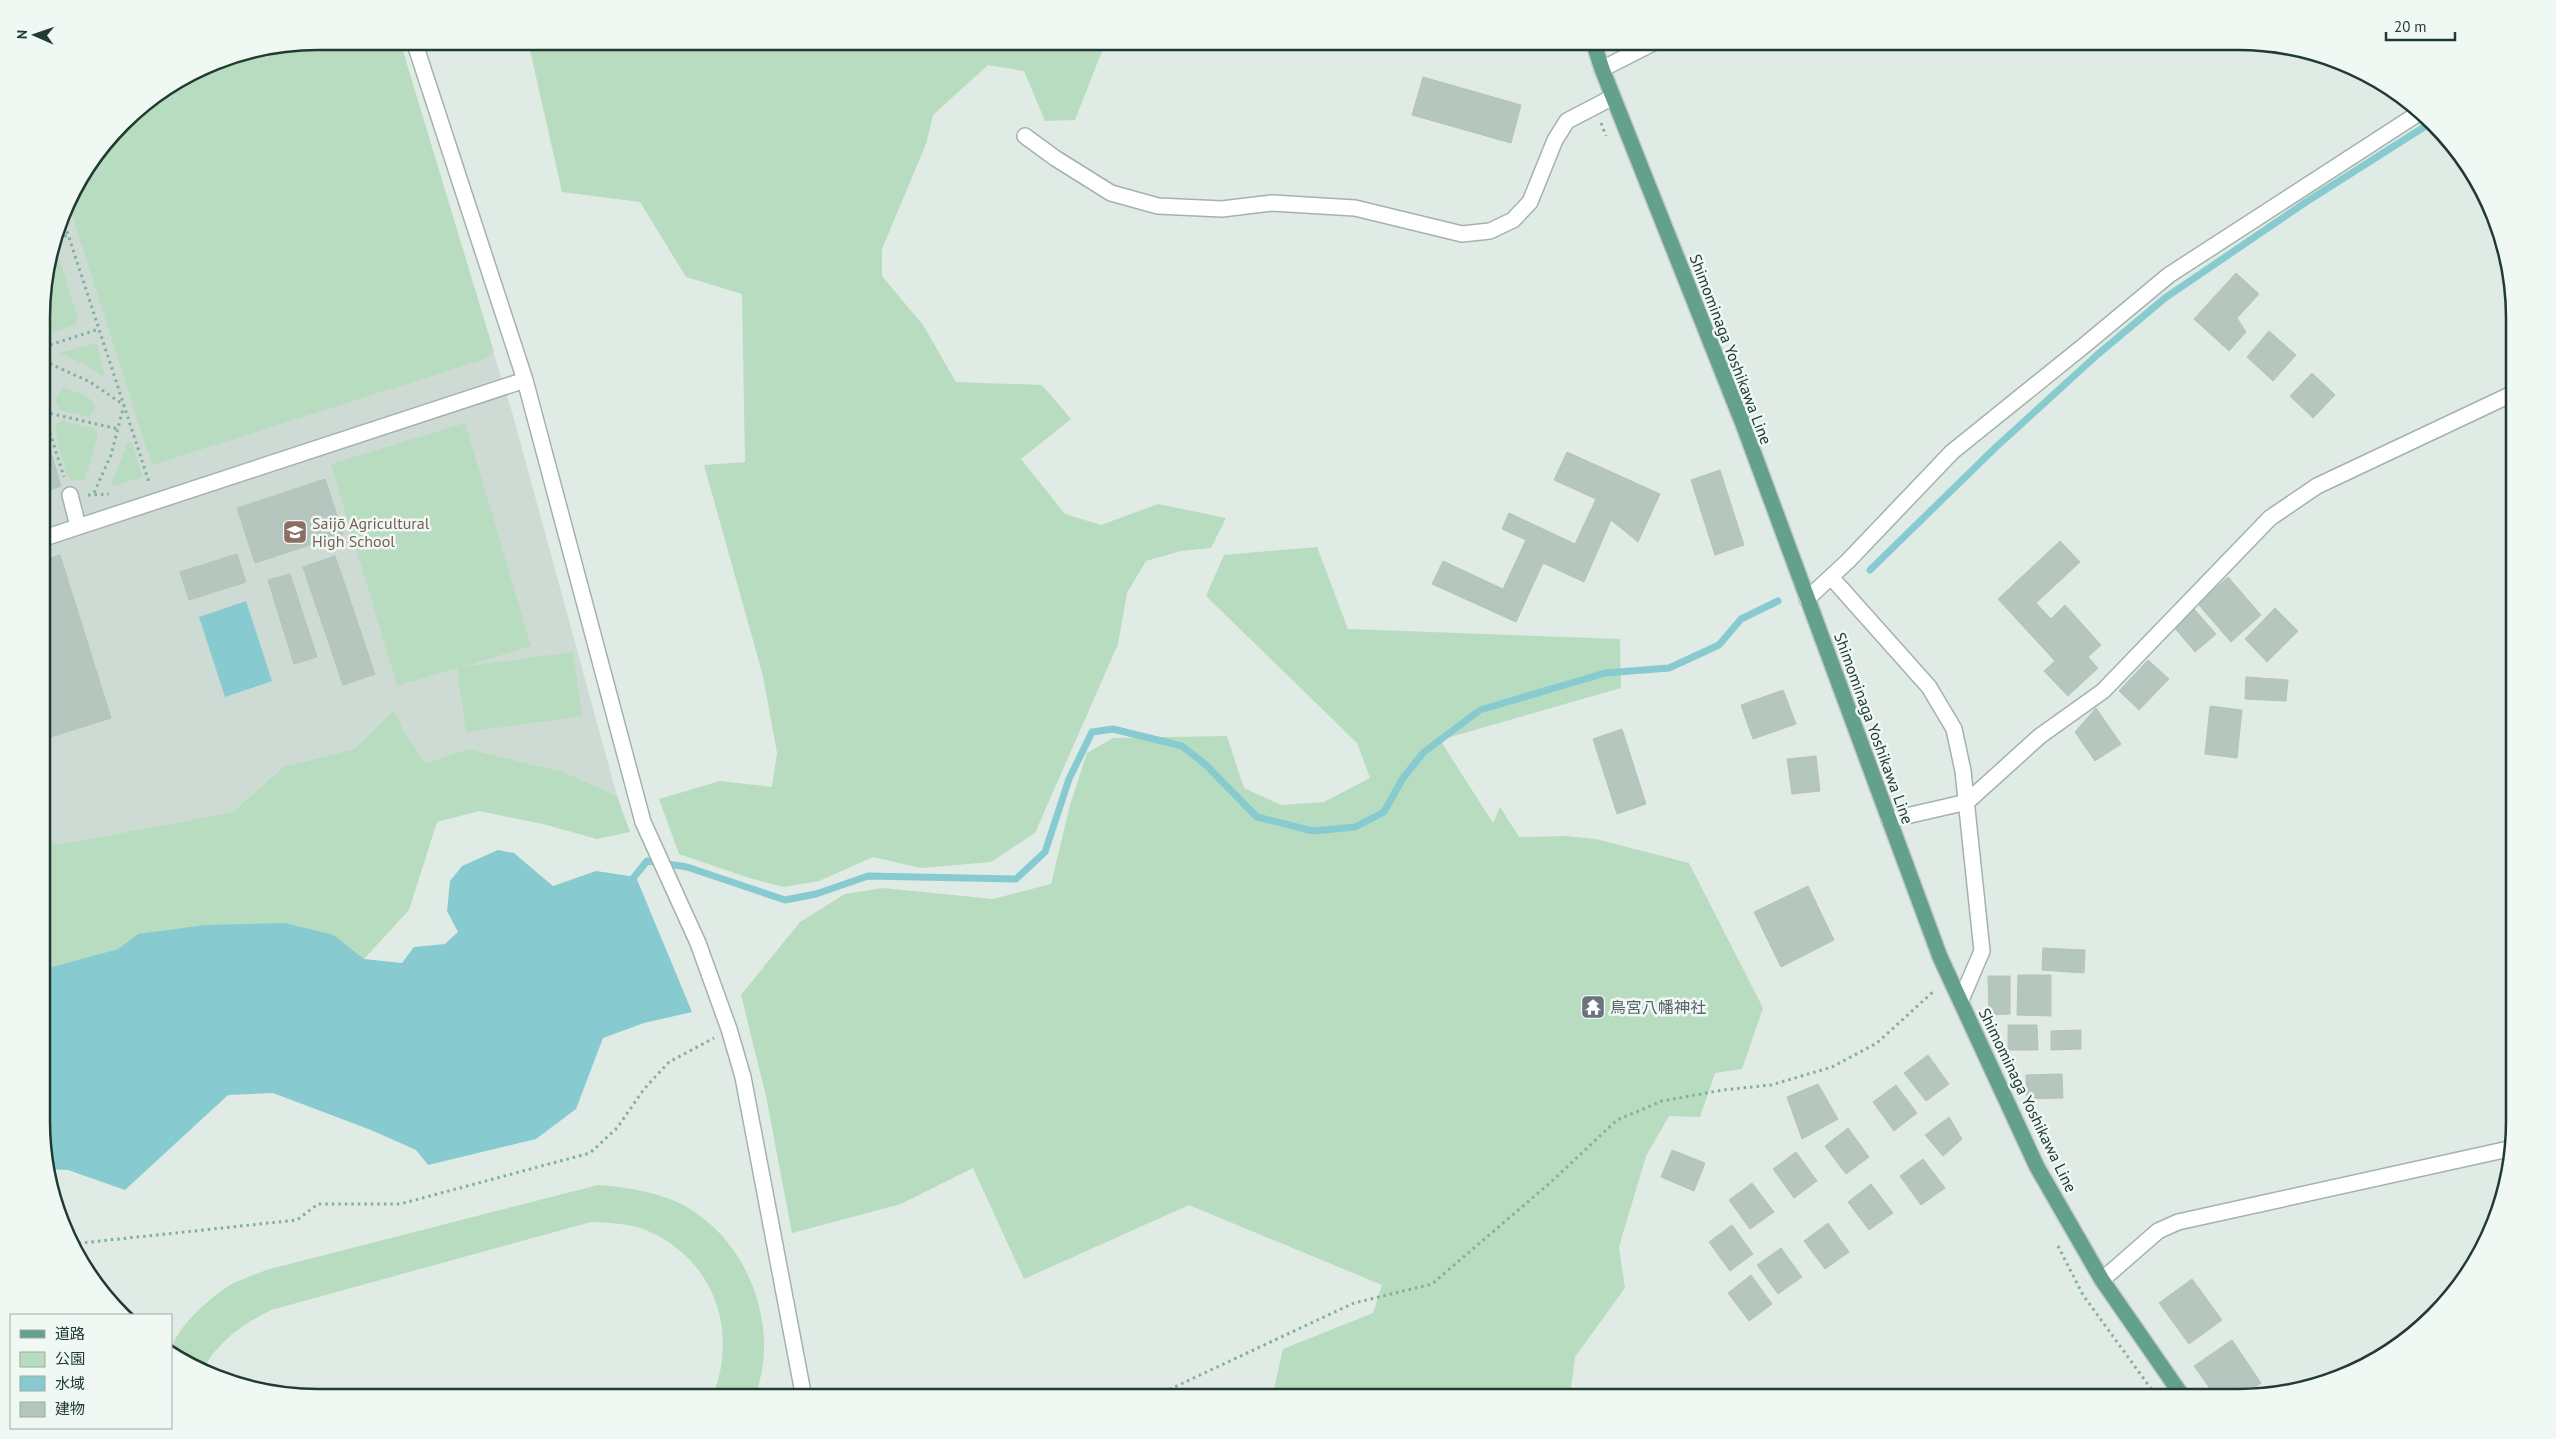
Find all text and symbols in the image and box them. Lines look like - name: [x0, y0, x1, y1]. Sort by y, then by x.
- north arrow: [10, 10, 60, 60]
- scale bar: [2386, 10, 2455, 42]
- text: 20 m: [2394, 17, 2427, 36]
- text: N: [13, 30, 31, 39]
- street label: Shimominaga Yoshikawa Line: [1685, 251, 1777, 447]
- place label: Saijō Agricultural High School: [312, 513, 430, 551]
- school or university icon: Saijō Agricultural High School: [282, 519, 308, 545]
- street label: Shimominaga Yoshikawa Line: [1830, 630, 1918, 826]
- temple icon: 鳥宮八幡神社: [1580, 994, 1606, 1020]
- place label: 鳥宮八幡神社: [1610, 997, 1706, 1017]
- street label: Shimominaga Yoshikawa Line: [1975, 1005, 2081, 1195]
- legend: [10, 1314, 172, 1429]
- text: 道路: [55, 1324, 85, 1343]
- text: 公園: [55, 1349, 85, 1368]
- text: 水域: [55, 1374, 85, 1393]
- text: 建物: [55, 1399, 85, 1418]

